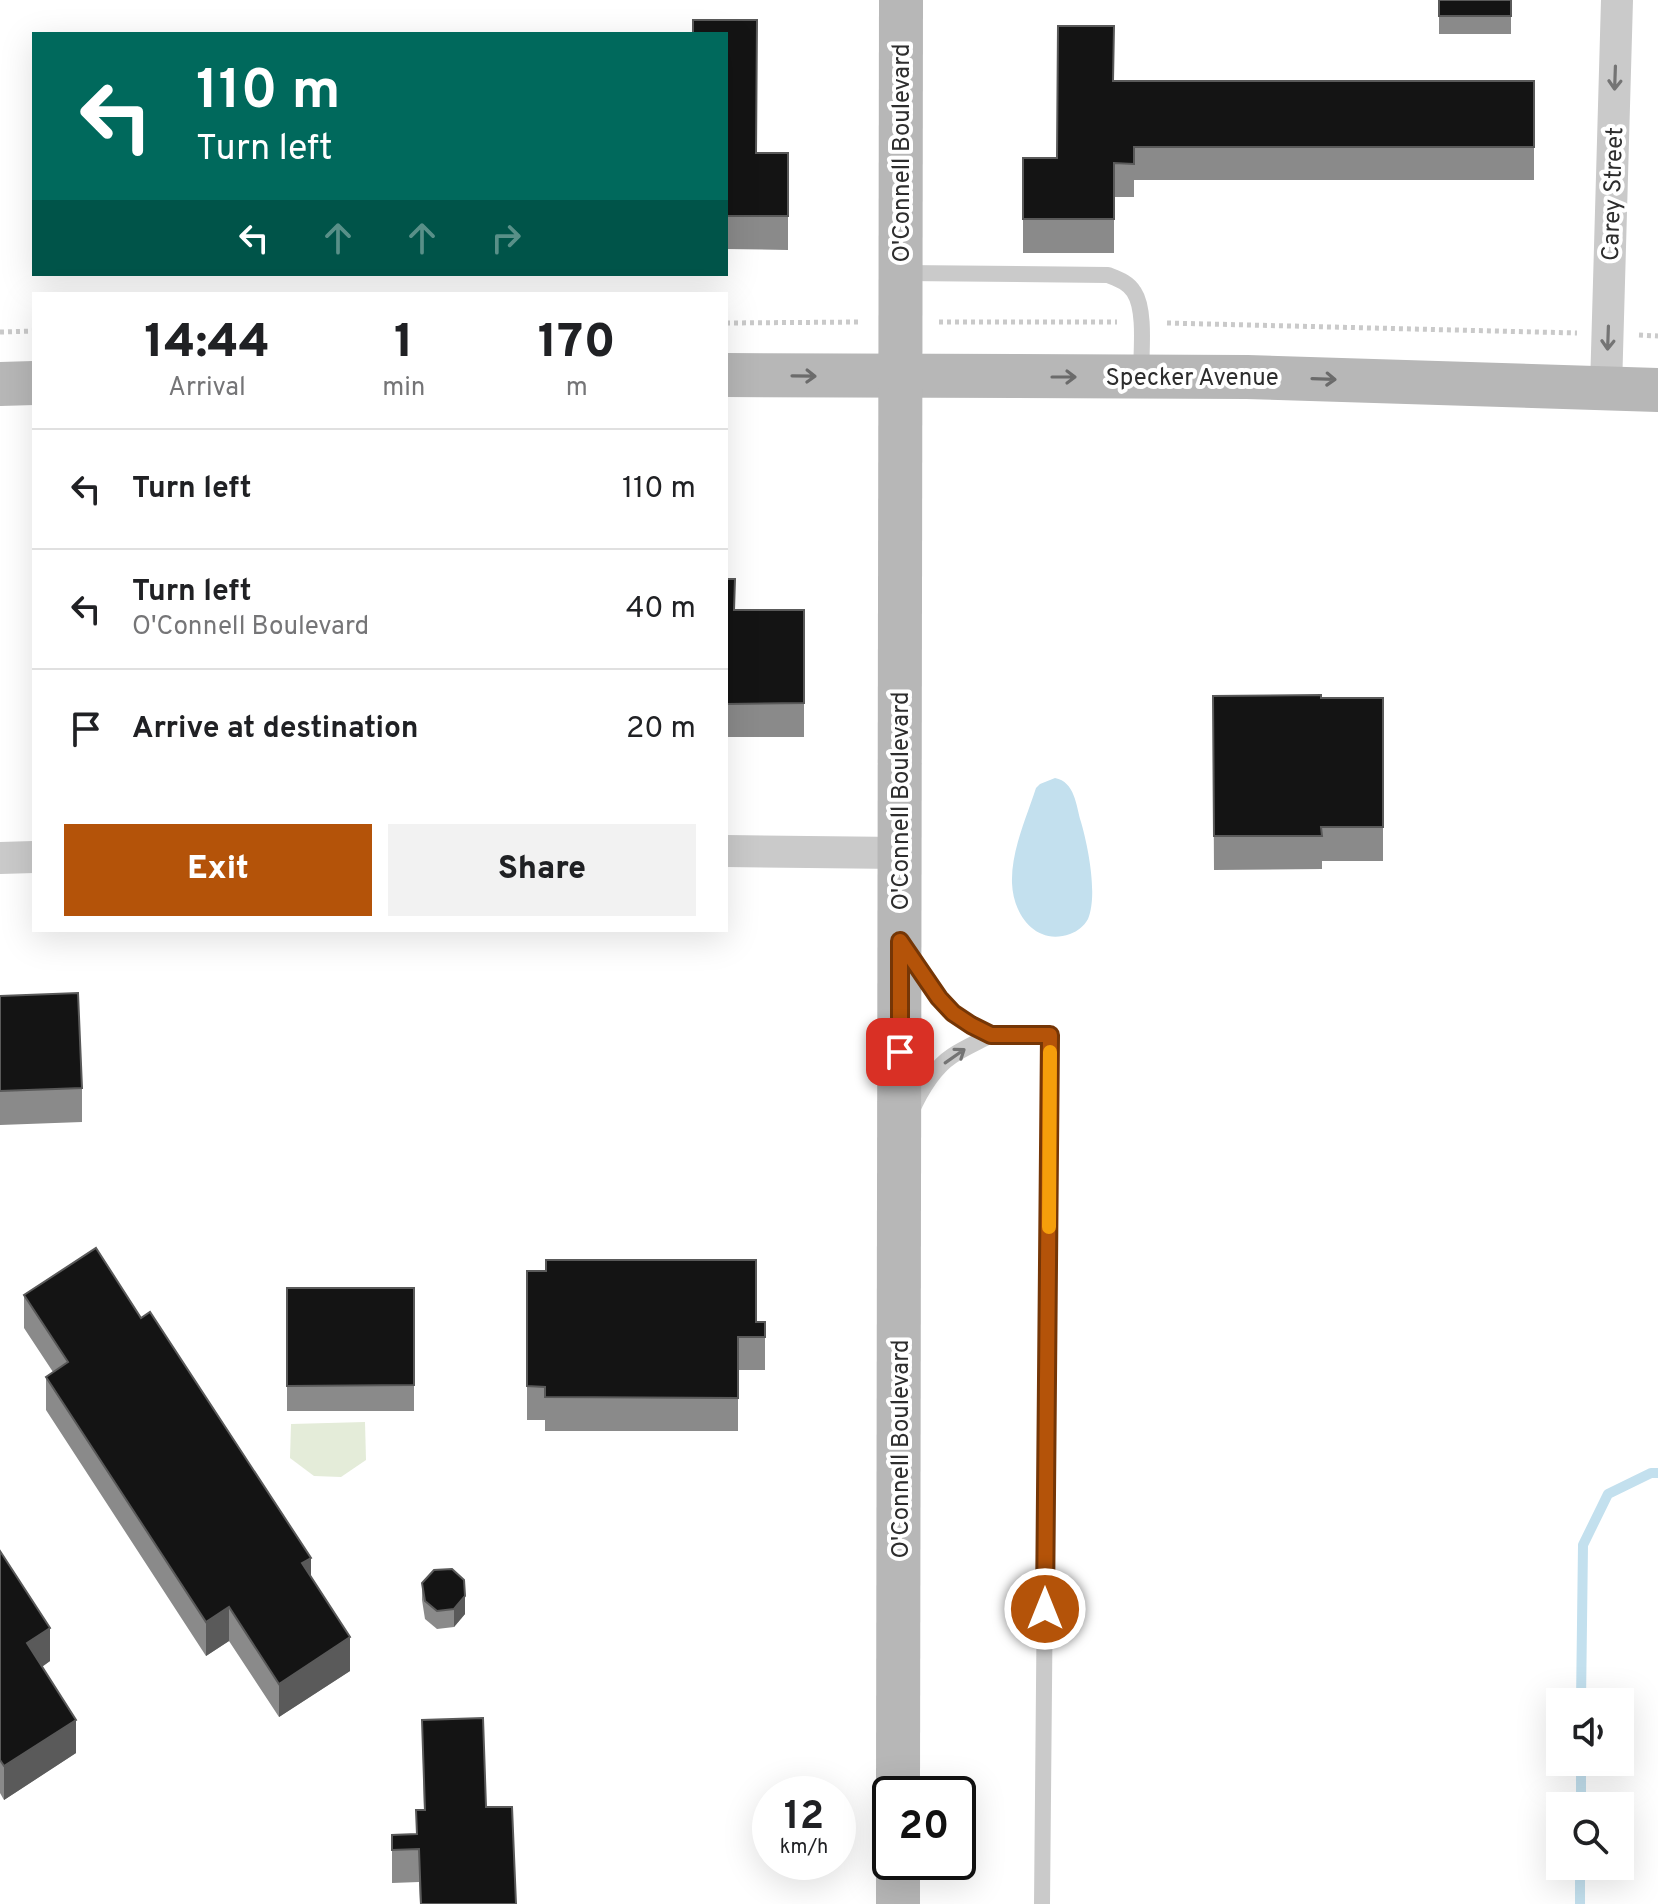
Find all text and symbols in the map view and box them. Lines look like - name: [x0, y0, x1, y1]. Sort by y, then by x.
- street label: O'Connell Boulevard: [888, 44, 918, 262]
- text: 110 m: [196, 58, 341, 128]
- icon: left: [64, 64, 168, 168]
- one-way arrow: [1607, 64, 1622, 91]
- text: Turn left: [196, 127, 333, 173]
- street label: Carey Street: [1597, 127, 1631, 262]
- icon: left: [232, 216, 276, 260]
- icon: ahead: [316, 216, 360, 260]
- icon: ahead: [400, 216, 444, 260]
- icon: right: [484, 216, 528, 260]
- text: 14:44: [144, 314, 270, 374]
- text: 1: [394, 314, 414, 374]
- text: 170: [538, 314, 616, 374]
- one-way arrow: [1600, 324, 1615, 351]
- street label: Specker Avenue: [1105, 364, 1279, 394]
- one-way arrow: [790, 368, 817, 384]
- one-way arrow: [1050, 369, 1077, 385]
- text: Arrival: [168, 372, 246, 405]
- text: min: [382, 372, 425, 405]
- text: m: [566, 372, 588, 405]
- one-way arrow: [1310, 372, 1337, 387]
- icon: left: [64, 467, 108, 511]
- text: Turn left: [132, 471, 252, 508]
- text: 110 m: [622, 471, 696, 508]
- text: Turn left: [132, 574, 252, 611]
- icon: left: [64, 587, 108, 631]
- text: 40 m: [626, 591, 696, 628]
- text: O'Connell Boulevard: [132, 611, 369, 644]
- street label: O'Connell Boulevard: [887, 692, 917, 910]
- icon: arrive: [64, 707, 108, 751]
- text: Arrive at destination: [132, 711, 418, 748]
- text: 20 m: [626, 711, 696, 748]
- button: Exit: [64, 824, 372, 916]
- button: Share: [388, 824, 696, 916]
- pin: [866, 1018, 934, 1086]
- icon: arrive: [878, 1030, 922, 1074]
- one-way arrow: [943, 1048, 965, 1064]
- street label: O'Connell Boulevard: [887, 1340, 917, 1558]
- position arrow: [1003, 1567, 1087, 1651]
- map controls: [1546, 1688, 1634, 1880]
- button: sound: [1546, 1688, 1634, 1776]
- speed limit sign: 20: [872, 1776, 976, 1880]
- button: search: [1546, 1792, 1634, 1880]
- text: 12: [784, 1793, 824, 1843]
- text: km/h: [780, 1835, 828, 1861]

